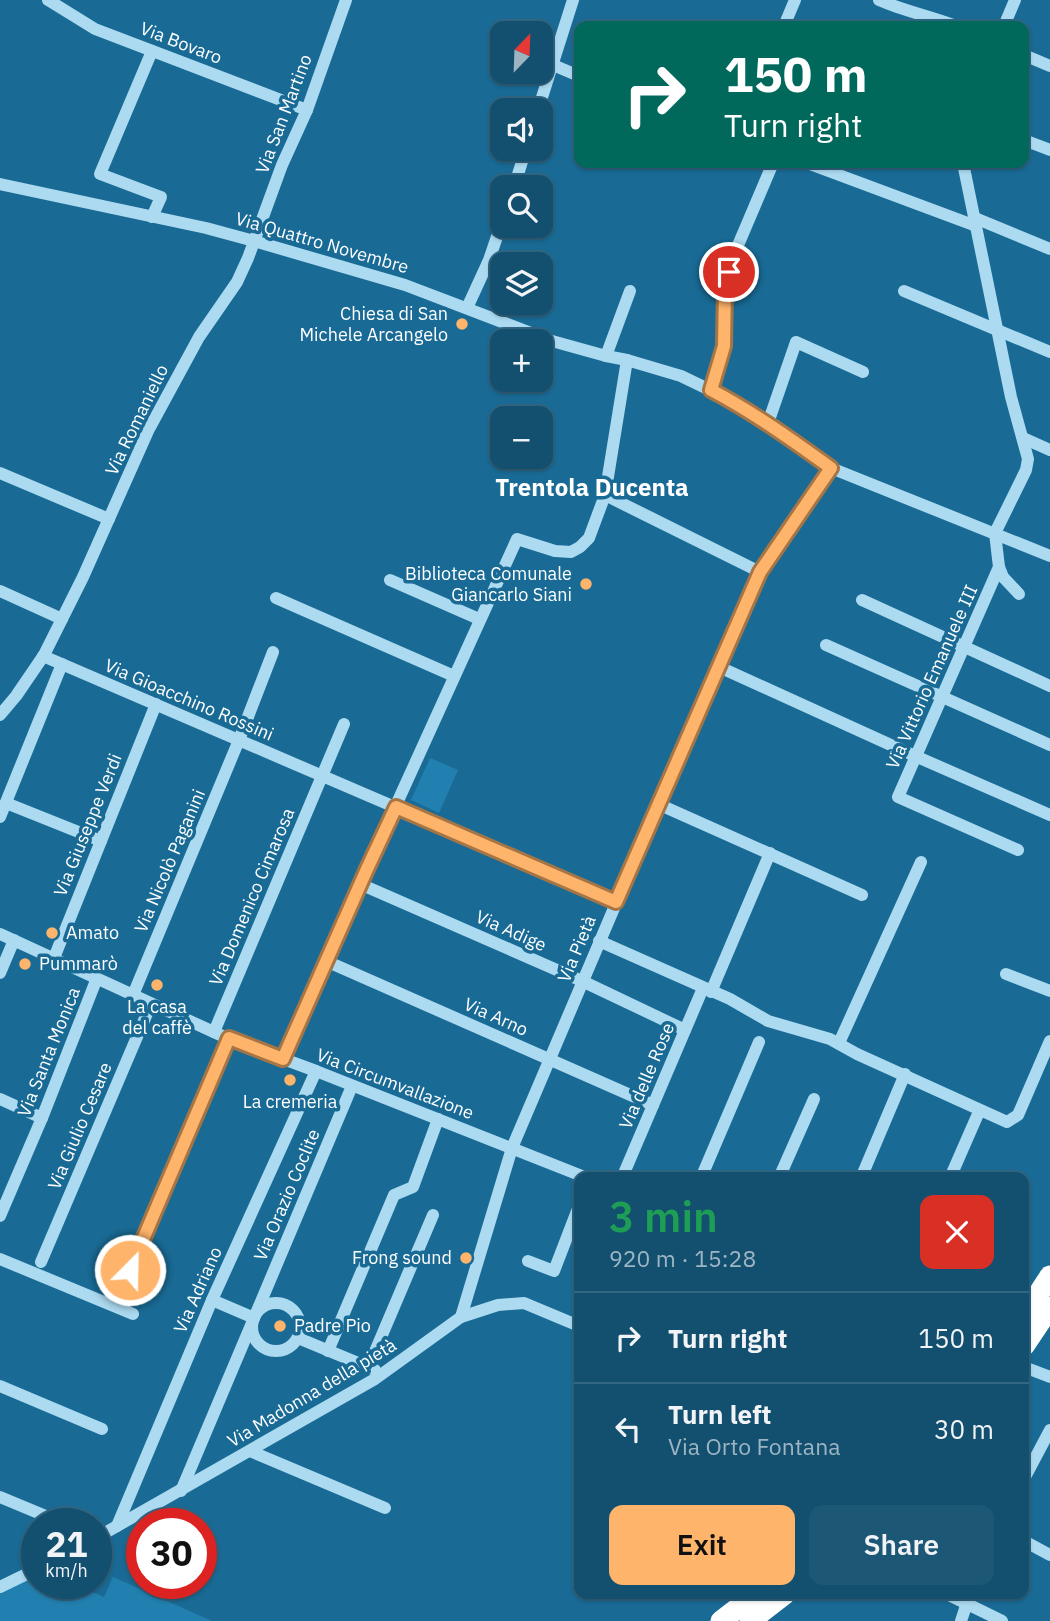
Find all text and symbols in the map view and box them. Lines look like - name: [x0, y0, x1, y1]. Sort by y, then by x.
- street label: Via Bovaro: [137, 16, 225, 69]
- north arrow: [490, 21, 553, 84]
- map controls: [490, 21, 553, 469]
- text: 150 m: [724, 42, 868, 105]
- icon: right: [609, 49, 700, 140]
- street label: Via San Martino: [250, 51, 317, 177]
- button: sound: [490, 98, 553, 161]
- text: Turn right: [724, 104, 862, 146]
- button: search: [490, 175, 553, 238]
- street label: Via Quattro Novembre: [233, 207, 411, 278]
- pin: [699, 242, 759, 302]
- button: layers: [490, 252, 553, 315]
- icon: arrive: [710, 253, 748, 291]
- place label: Chiesa di San Michele Arcangelo: [300, 302, 448, 346]
- marker: Chiesa di San Michele Arcangelo: [454, 316, 470, 332]
- button: +: [490, 329, 553, 392]
- street label: Via Romaniello: [100, 361, 173, 479]
- button: −: [490, 406, 553, 469]
- district label: Trentola Ducenta: [495, 471, 689, 503]
- place label: Biblioteca Comunale Giancarlo Siani: [405, 562, 572, 606]
- marker: Biblioteca Comunale Giancarlo Siani: [578, 576, 594, 592]
- street label: Via Vittorio Emanuele III: [880, 581, 983, 773]
- street label: Via Gioacchino Rossini: [101, 654, 277, 746]
- street label: Via Giuseppe Verdi: [48, 750, 127, 900]
- street label: Via Nicolò Paganini: [129, 786, 210, 936]
- street label: Via Domenico Cimarosa: [204, 804, 300, 989]
- street label: Via Adige: [472, 905, 550, 956]
- street label: Via Pietà: [552, 911, 601, 986]
- place label: Amato: [66, 921, 119, 944]
- marker: Amato: [44, 925, 60, 941]
- place label: Pummarò: [39, 952, 118, 975]
- marker: Pummarò: [17, 956, 33, 972]
- marker: La casa del caffè: [149, 977, 165, 993]
- street label: Via Santa Monica: [12, 983, 85, 1120]
- street label: Via Arno: [461, 992, 532, 1041]
- place label: La casa del caffè: [122, 995, 192, 1039]
- street label: Via delle Rose: [614, 1019, 679, 1133]
- street label: Via Circumvallazione: [313, 1043, 477, 1124]
- street label: Via Giulio Cesare: [42, 1059, 117, 1193]
- marker: La cremeria: [282, 1072, 298, 1088]
- place label: La cremeria: [243, 1090, 338, 1113]
- street label: Via Orazio Coclite: [248, 1125, 325, 1264]
- text: 3 min: [609, 1189, 718, 1244]
- button: close: [920, 1195, 994, 1269]
- position arrow: [93, 1233, 167, 1307]
- street label: Via Adriano: [168, 1243, 227, 1337]
- text: 920 m · 15:28: [609, 1243, 756, 1273]
- place label: Frong sound: [352, 1246, 452, 1269]
- marker: Frong sound: [458, 1250, 474, 1266]
- place label: Padre Pio: [294, 1314, 371, 1337]
- marker: Padre Pio: [272, 1318, 288, 1334]
- icon: right: [609, 1319, 647, 1357]
- text: Turn right: [668, 1321, 787, 1355]
- text: 150 m: [918, 1321, 994, 1355]
- street label: Via Madonna della pietà: [223, 1333, 401, 1452]
- text: Turn left: [668, 1397, 771, 1431]
- icon: left: [609, 1410, 647, 1448]
- text: 30 m: [934, 1412, 994, 1446]
- text: Via Orto Fontana: [668, 1431, 841, 1461]
- button: Exit: [609, 1505, 795, 1585]
- button: Share: [809, 1505, 994, 1585]
- speed limit sign: 30: [126, 1508, 217, 1599]
- text: 21: [45, 1521, 88, 1567]
- text: km/h: [45, 1559, 88, 1582]

